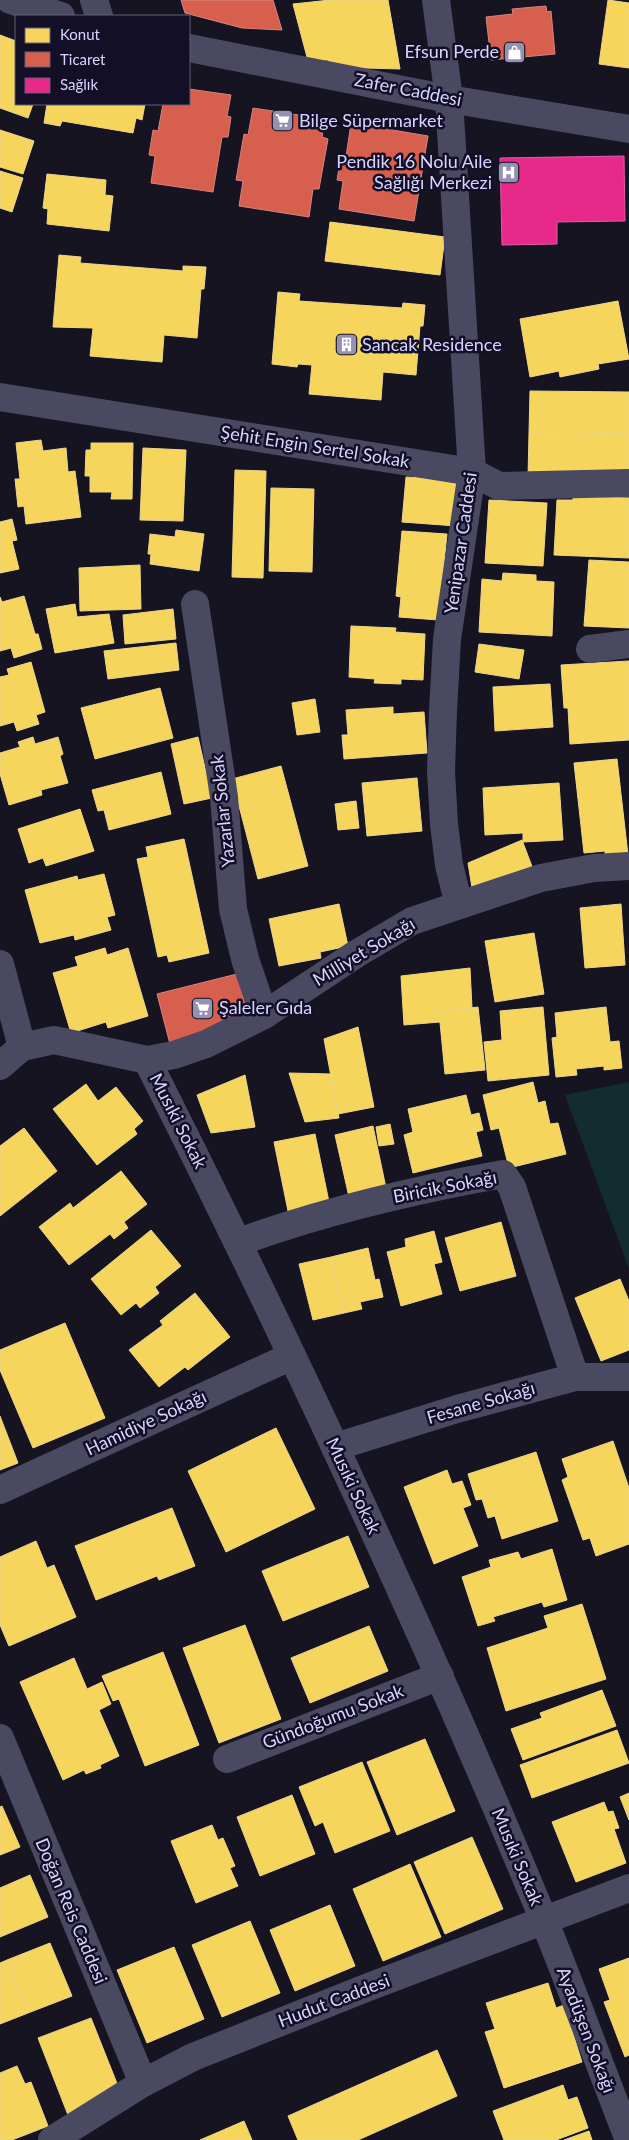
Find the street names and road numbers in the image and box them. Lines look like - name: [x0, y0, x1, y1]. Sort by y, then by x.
- street label: Zafer Caddesi: [353, 68, 464, 110]
- street label: Şehit Engin Sertel Sokak: [219, 420, 412, 472]
- street label: Yenipazar Caddesi: [439, 471, 481, 615]
- street label: Yazarlar Sokak: [205, 753, 239, 868]
- street label: Milliyet Sokağı: [309, 912, 418, 990]
- street label: Musıki Sokak: [145, 1069, 213, 1173]
- street label: Biricik Sokağı: [391, 1165, 498, 1207]
- street label: Fesane Sokağı: [424, 1376, 537, 1428]
- street label: Hamidiye Sokağı: [82, 1384, 209, 1460]
- street label: Musıki Sokak: [322, 1434, 386, 1538]
- street label: Gündoğumu Sokak: [259, 1679, 407, 1753]
- street label: Musıki Sokak: [487, 1804, 549, 1910]
- street label: Doğan Reis Caddesi: [31, 1834, 113, 1987]
- street label: Ayadüşen Sokağı: [553, 1964, 621, 2096]
- street label: Hudut Caddesi: [275, 1969, 392, 2031]

